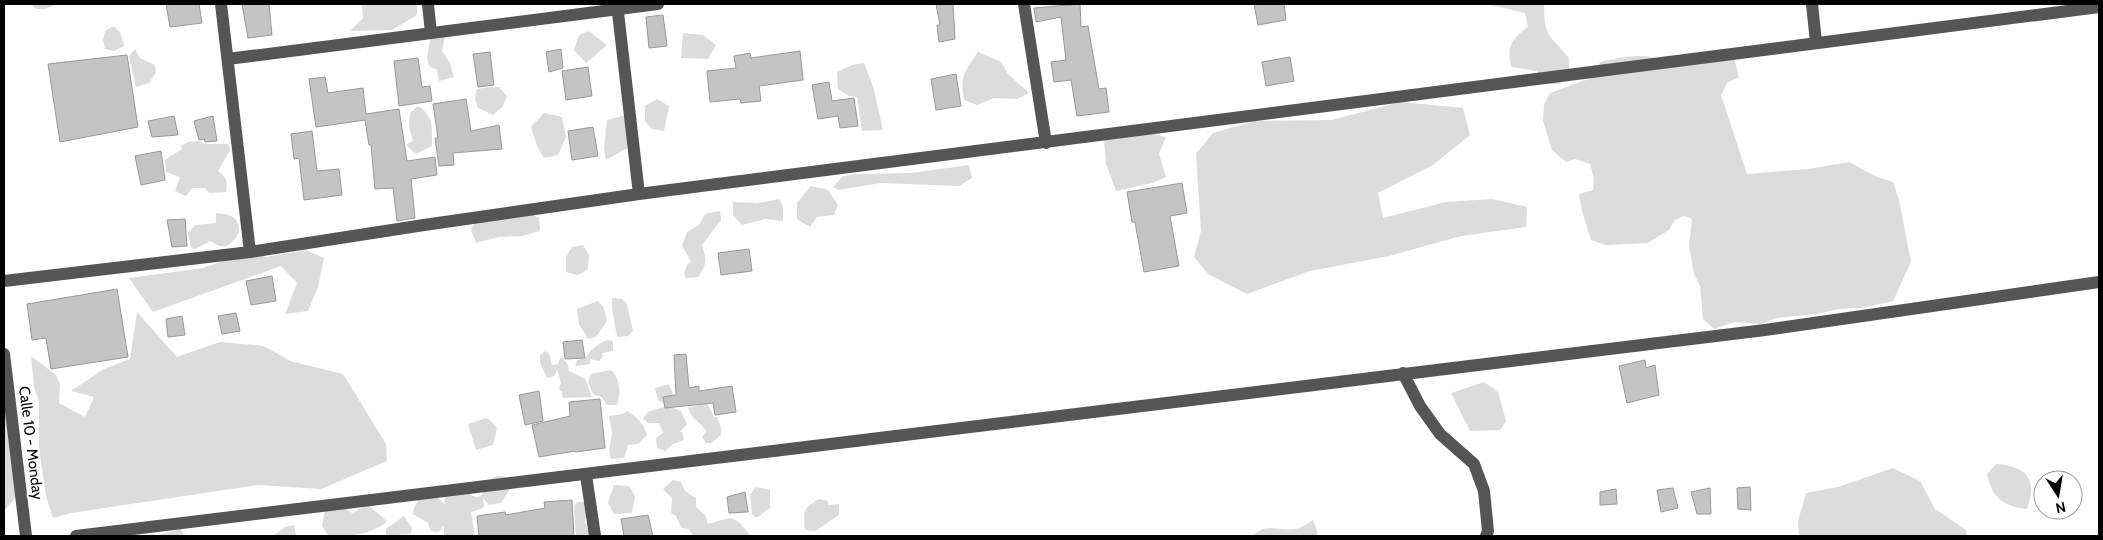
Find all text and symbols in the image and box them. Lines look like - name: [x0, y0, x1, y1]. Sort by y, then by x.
- street label: Calle 10 - Monday: [15, 385, 47, 501]
- north arrow: [2033, 470, 2083, 520]
- text: N: [2054, 498, 2067, 518]

